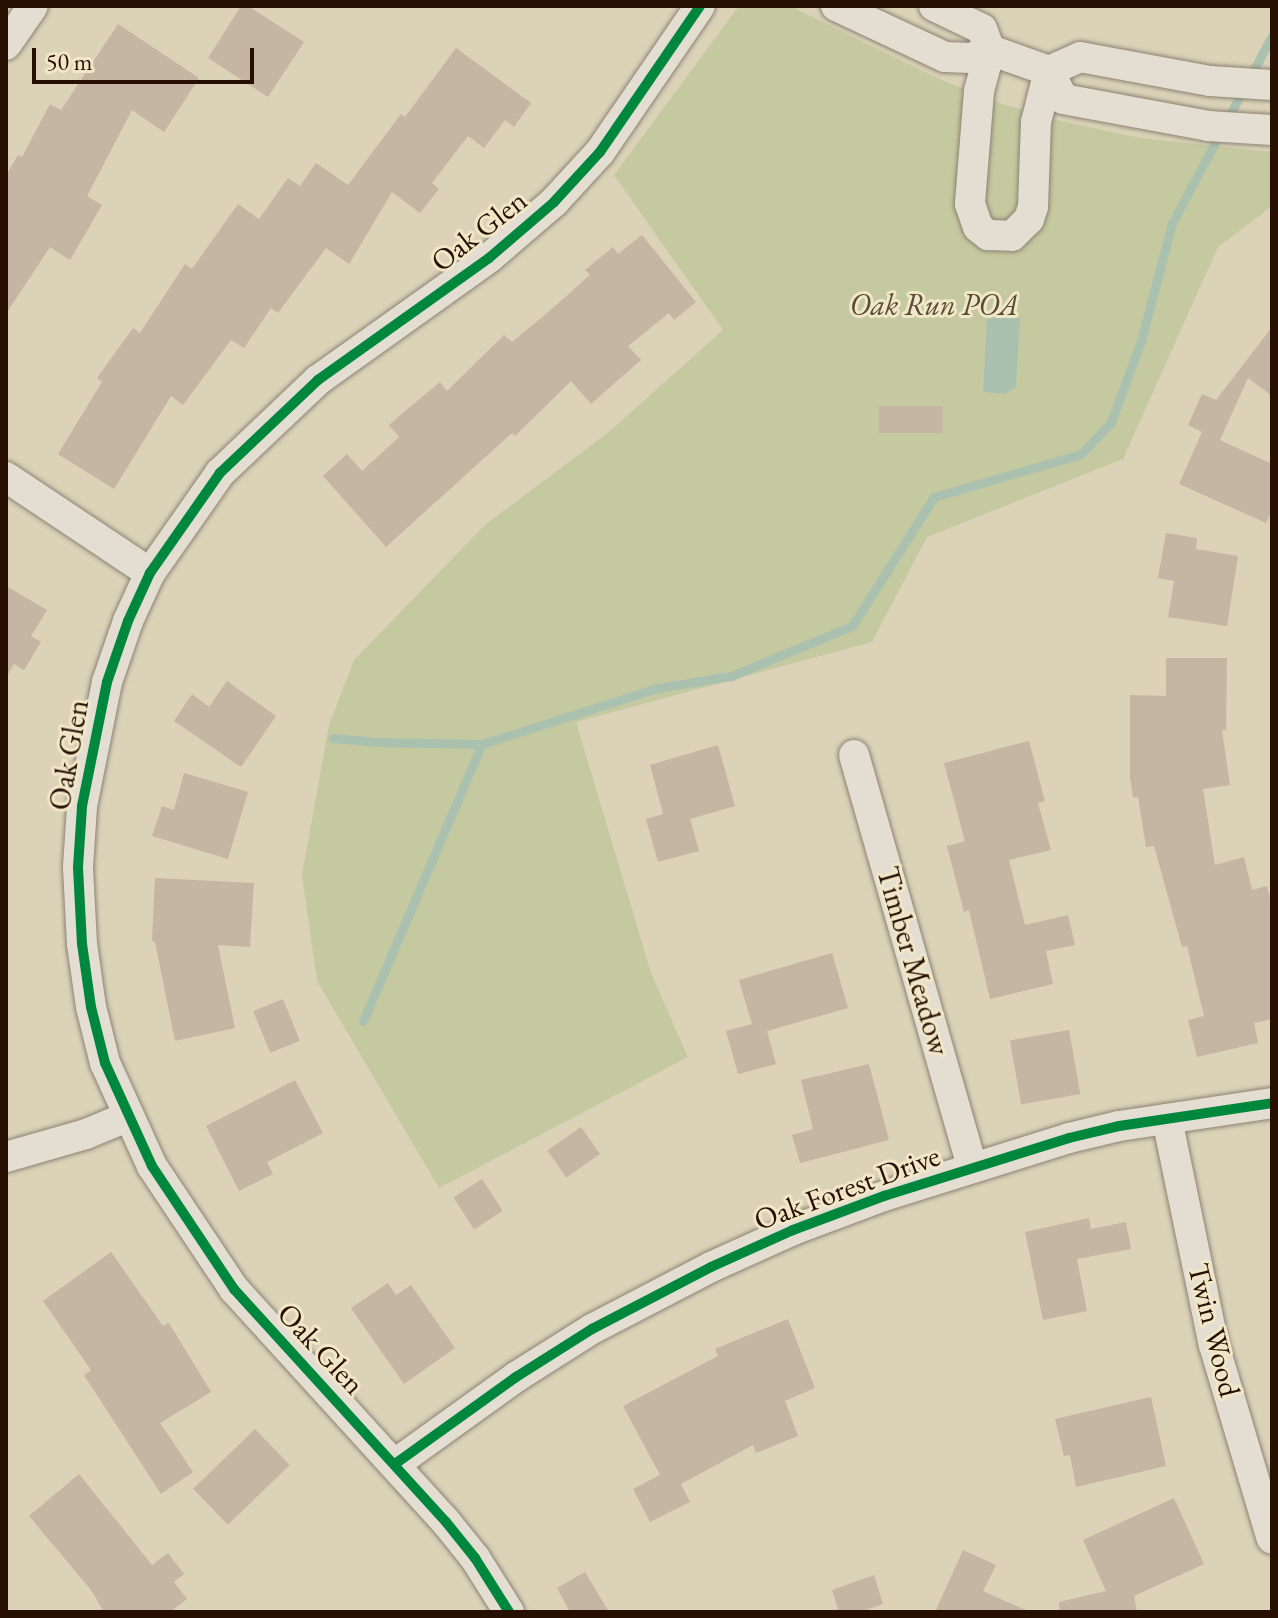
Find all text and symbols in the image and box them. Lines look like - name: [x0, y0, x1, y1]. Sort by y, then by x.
- scale bar: [36, 32, 258, 82]
- text: 50 m: [46, 46, 93, 77]
- street label: Oak Glen: [424, 182, 534, 280]
- park label: Oak Run POA: [850, 287, 1018, 323]
- street label: Oak Glen: [42, 697, 96, 813]
- street label: Timber Meadow: [869, 863, 957, 1059]
- street label: Oak Forest Drive: [749, 1138, 945, 1238]
- street label: Twin Wood: [1180, 1260, 1248, 1400]
- street label: Oak Glen: [270, 1296, 372, 1402]

